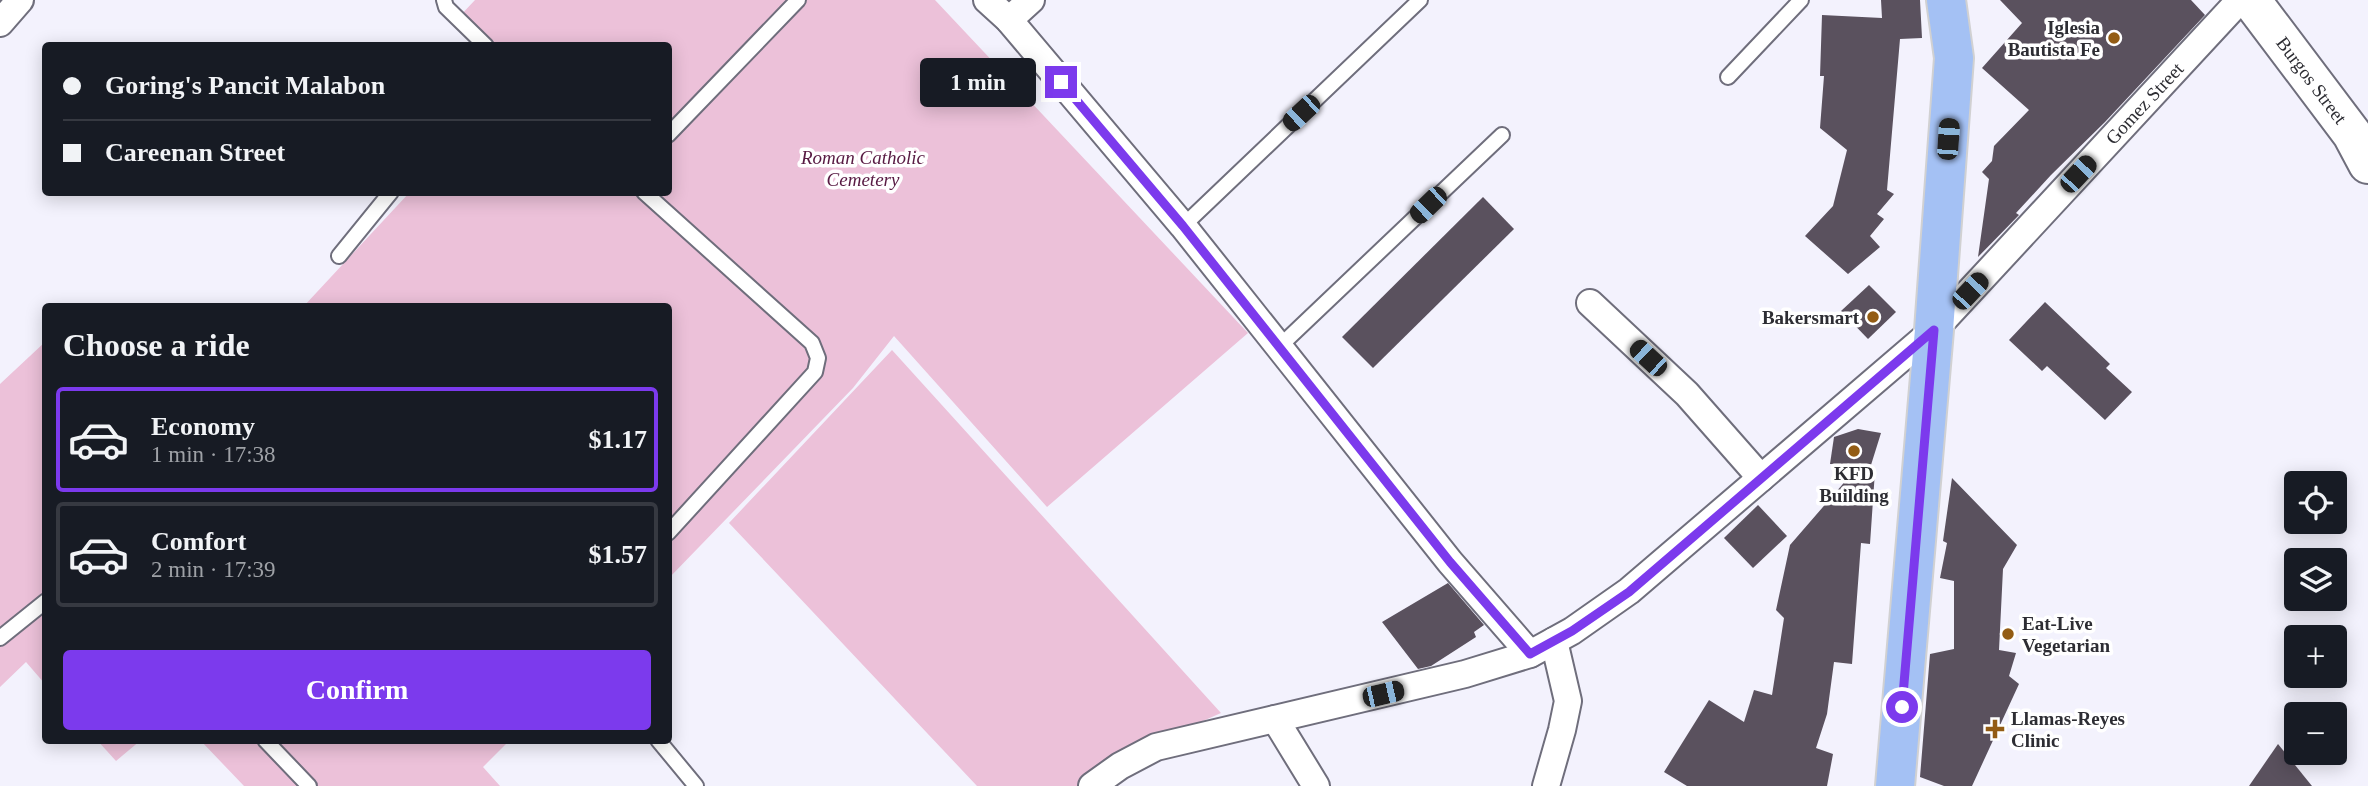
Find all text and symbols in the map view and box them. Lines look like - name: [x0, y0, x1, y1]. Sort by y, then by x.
- place label: Iglesia Bautista Fe: [2008, 17, 2100, 60]
- marker: Iglesia Bautista Fe: [2106, 30, 2122, 46]
- street label: Burgos Street: [2272, 33, 2352, 129]
- callout: 1 min: [921, 57, 1036, 106]
- street label: Gomez Street: [2101, 58, 2188, 149]
- route end: [1045, 66, 1077, 98]
- text: 1 min: [950, 70, 1006, 95]
- text: Goring's Pancit Malabon: [105, 71, 385, 100]
- car: [1279, 91, 1324, 135]
- car: [1937, 117, 1960, 161]
- text: Careenan Street: [105, 138, 285, 167]
- park label: Roman Catholic Cemetery: [800, 147, 926, 190]
- car: [2056, 151, 2101, 197]
- car: [1406, 183, 1451, 227]
- car: [1948, 268, 1993, 314]
- place label: Bakersmart: [1762, 307, 1860, 328]
- marker: Bakersmart: [1865, 309, 1881, 325]
- text: Choose a ride: [63, 327, 250, 363]
- car: [1626, 336, 1671, 380]
- icon: car: [67, 408, 130, 471]
- text: Economy: [151, 412, 255, 441]
- text: $1.17: [589, 425, 647, 454]
- text: 1 min · 17:38: [151, 442, 276, 467]
- marker: KFD Building: [1846, 443, 1862, 459]
- place label: KFD Building: [1819, 463, 1889, 506]
- map controls: [2284, 471, 2347, 765]
- button: locate: [2284, 471, 2347, 534]
- icon: car: [67, 523, 130, 586]
- text: Comfort: [151, 527, 246, 556]
- text: $1.57: [589, 540, 647, 569]
- button: layers: [2284, 548, 2347, 611]
- text: 2 min · 17:39: [151, 557, 276, 582]
- place label: Eat-Live Vegetarian: [2022, 613, 2110, 656]
- button: +: [2284, 625, 2347, 688]
- marker: Eat-Live Vegetarian: [2000, 626, 2016, 642]
- button: Confirm: [63, 650, 651, 730]
- car: [1361, 679, 1406, 709]
- route start: [1886, 691, 1918, 723]
- button: −: [2284, 702, 2347, 765]
- place label: Llamas-Reyes Clinic: [2011, 708, 2125, 751]
- marker: Llamas-Reyes Clinic: [1985, 719, 2005, 739]

